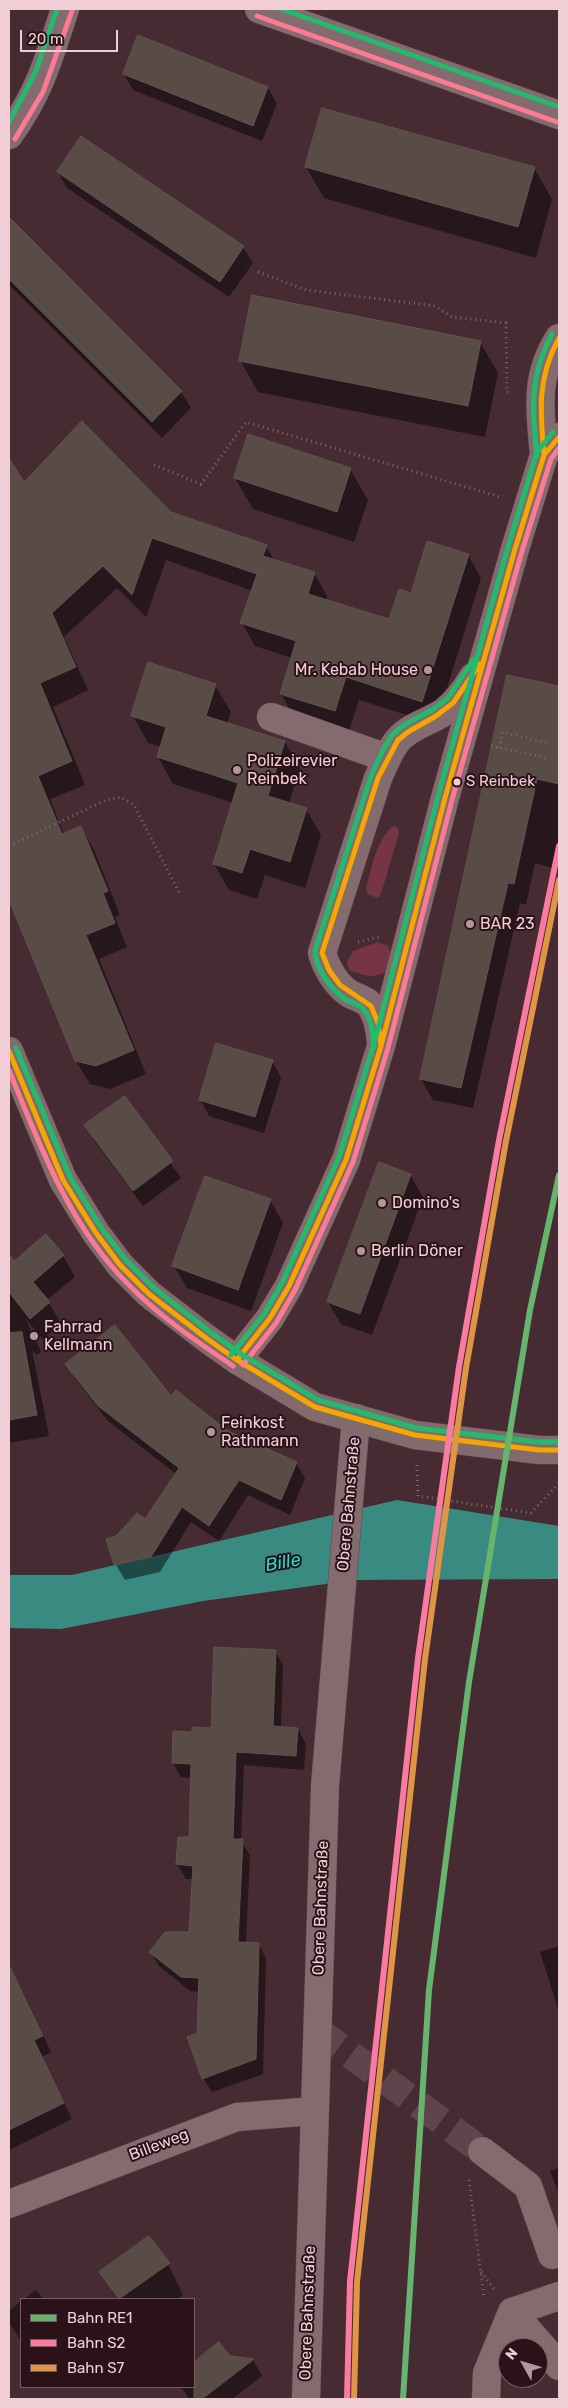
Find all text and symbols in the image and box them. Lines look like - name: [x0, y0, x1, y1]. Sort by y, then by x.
- scale bar: [22, 20, 120, 52]
- text: 20 m: [28, 30, 63, 48]
- place label: Mr. Kebab House: [295, 660, 418, 680]
- marker: Mr. Kebab House: [422, 664, 434, 676]
- place label: Polizeirevier Reinbek: [247, 751, 337, 789]
- marker: Polizeirevier Reinbek: [231, 764, 243, 776]
- place label: S Reinbek: [466, 773, 535, 791]
- marker: S Reinbek: [452, 777, 462, 787]
- place label: BAR 23: [480, 914, 535, 934]
- marker: BAR 23: [464, 918, 476, 930]
- place label: Domino's: [392, 1193, 460, 1213]
- marker: Domino's: [376, 1197, 388, 1209]
- place label: Berlin Döner: [371, 1241, 463, 1261]
- marker: Berlin Döner: [355, 1245, 367, 1257]
- place label: Fahrrad Kellmann: [44, 1317, 112, 1355]
- marker: Fahrrad Kellmann: [28, 1330, 40, 1342]
- place label: Feinkost Rathmann: [221, 1413, 299, 1451]
- marker: Feinkost Rathmann: [205, 1426, 217, 1438]
- street label: Obere Bahnstraße: [334, 1436, 364, 1572]
- water label: Bille: [264, 1549, 302, 1577]
- street label: Obere Bahnstraße: [309, 1840, 333, 1976]
- street label: Billeweg: [127, 2125, 191, 2165]
- street label: Obere Bahnstraße: [296, 2245, 320, 2381]
- legend: [20, 2298, 195, 2388]
- text: Bahn RE1: [67, 2309, 132, 2327]
- text: Bahn S2: [67, 2334, 125, 2352]
- north arrow: [498, 2338, 548, 2388]
- text: N: [502, 2345, 522, 2363]
- text: Bahn S7: [67, 2359, 124, 2377]

